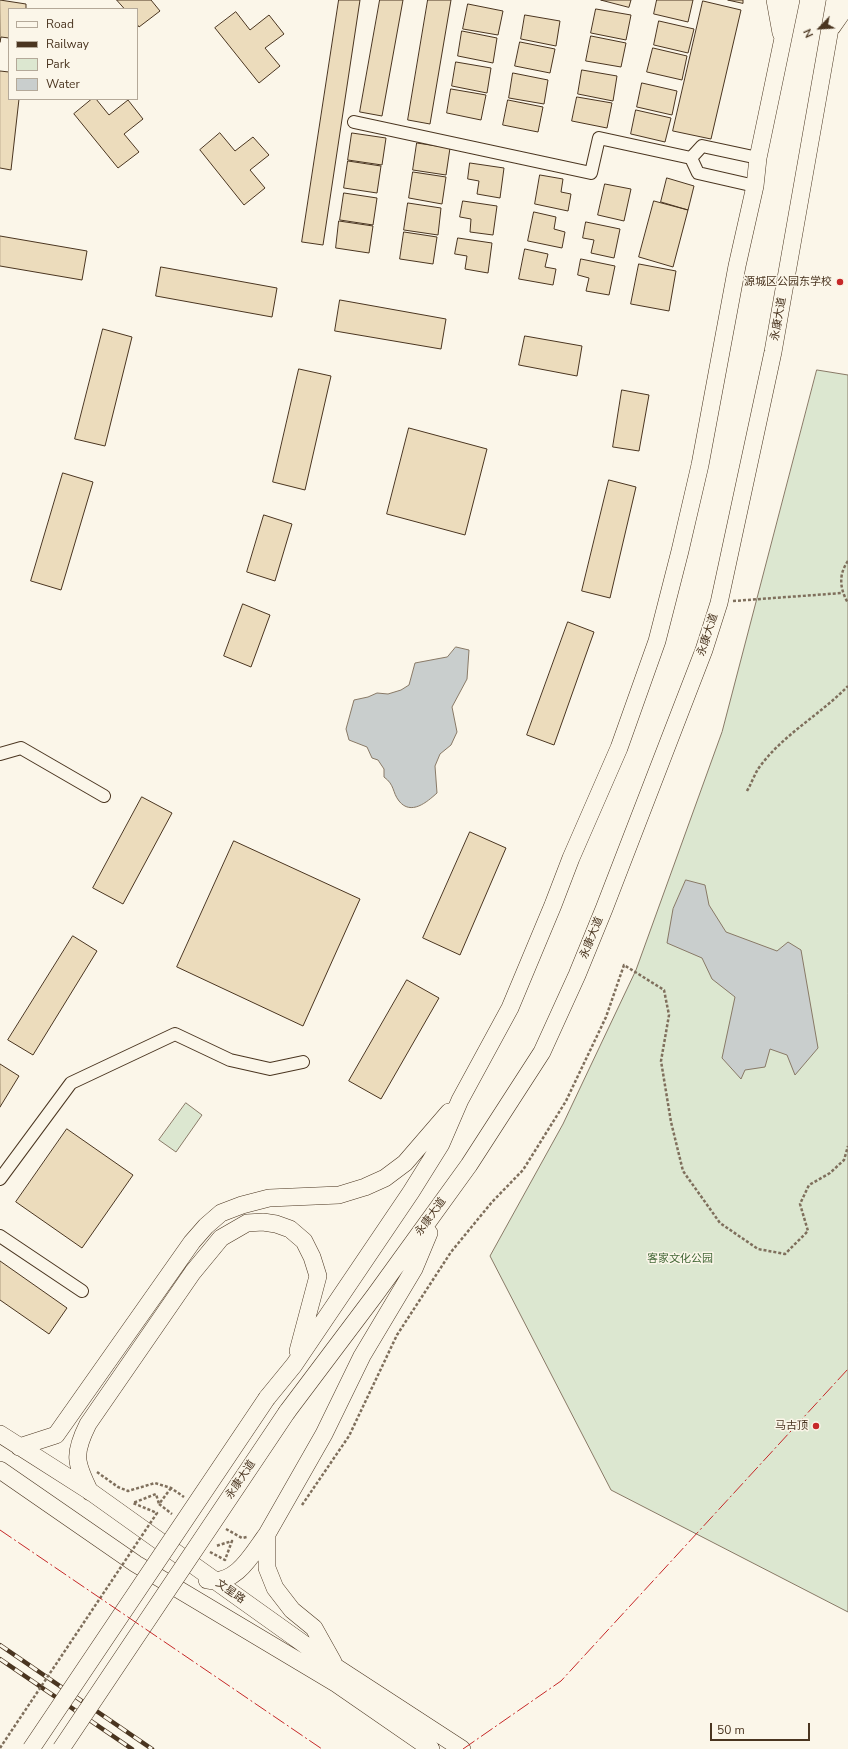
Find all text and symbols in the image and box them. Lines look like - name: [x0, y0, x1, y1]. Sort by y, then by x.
- legend: [8, 8, 138, 100]
- north arrow: [800, 8, 840, 48]
- text: Road: [46, 16, 74, 32]
- text: N: [800, 26, 817, 40]
- text: Railway: [46, 36, 89, 52]
- text: Park: [46, 56, 70, 72]
- text: Water: [46, 76, 80, 92]
- place label: 源城区公园东学校: [744, 275, 832, 289]
- marker: 源城区公园东学校: [835, 277, 845, 287]
- street label: 永康大道: [769, 296, 789, 342]
- street label: 永康大道: [695, 612, 721, 658]
- street label: 永康大道: [578, 915, 606, 961]
- street label: 永康大道: [413, 1195, 449, 1239]
- park label: 客家文化公园: [647, 1252, 713, 1266]
- place label: 马古顶: [775, 1419, 808, 1433]
- marker: 马古顶: [811, 1421, 821, 1431]
- street label: 永康大道: [223, 1458, 259, 1502]
- street label: 文星路: [213, 1577, 247, 1607]
- scale bar: [712, 1715, 812, 1741]
- text: 50 m: [717, 1722, 745, 1738]

